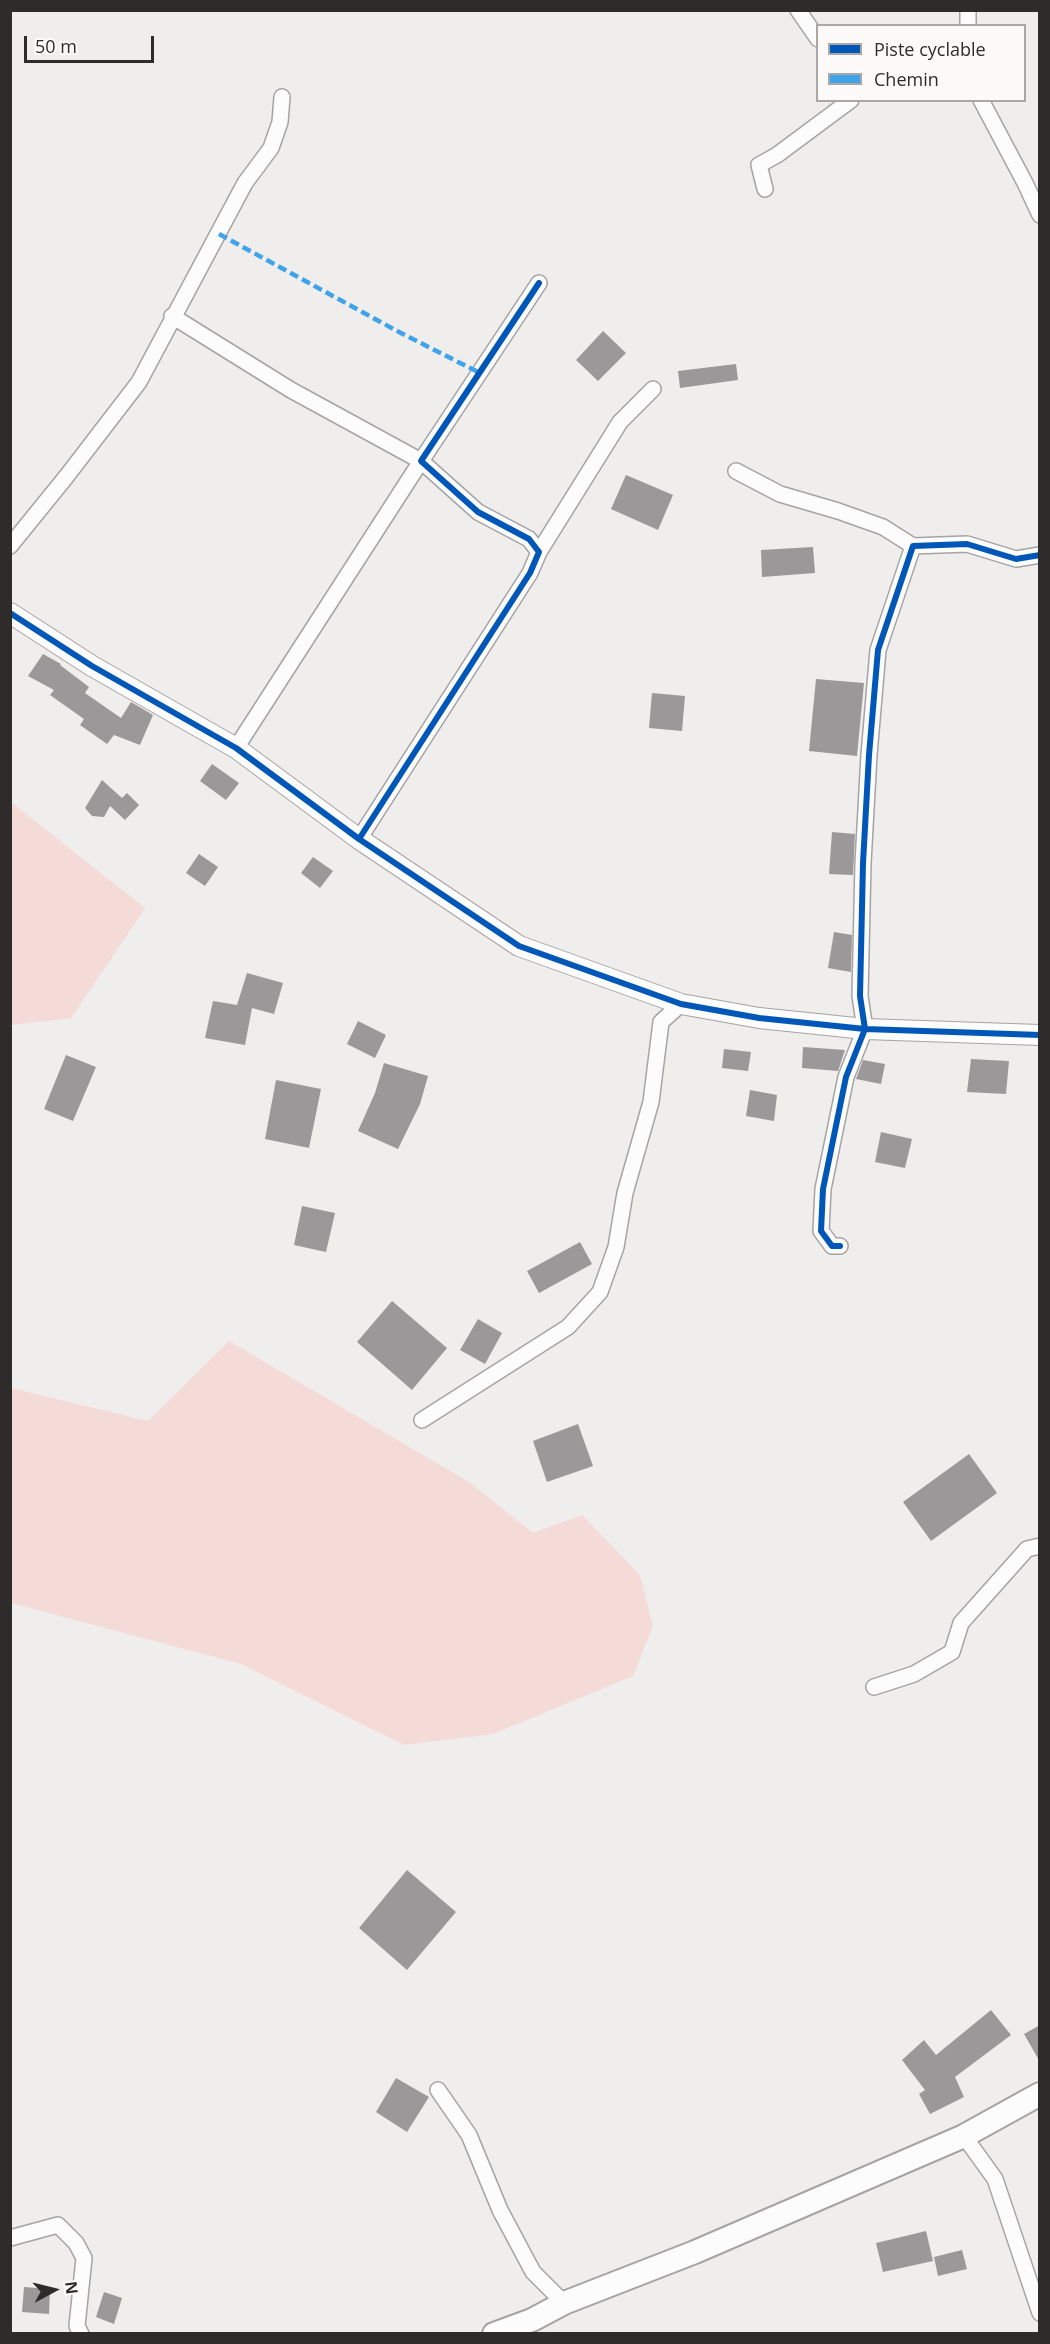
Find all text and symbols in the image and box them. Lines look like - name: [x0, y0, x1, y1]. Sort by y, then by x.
- scale bar: [27, 24, 158, 62]
- legend: [816, 24, 1026, 102]
- text: 50 m: [35, 34, 77, 58]
- text: Piste cyclable: [874, 37, 986, 61]
- text: Chemin: [874, 67, 939, 91]
- north arrow: [24, 2260, 84, 2320]
- text: N: [60, 2280, 84, 2296]

